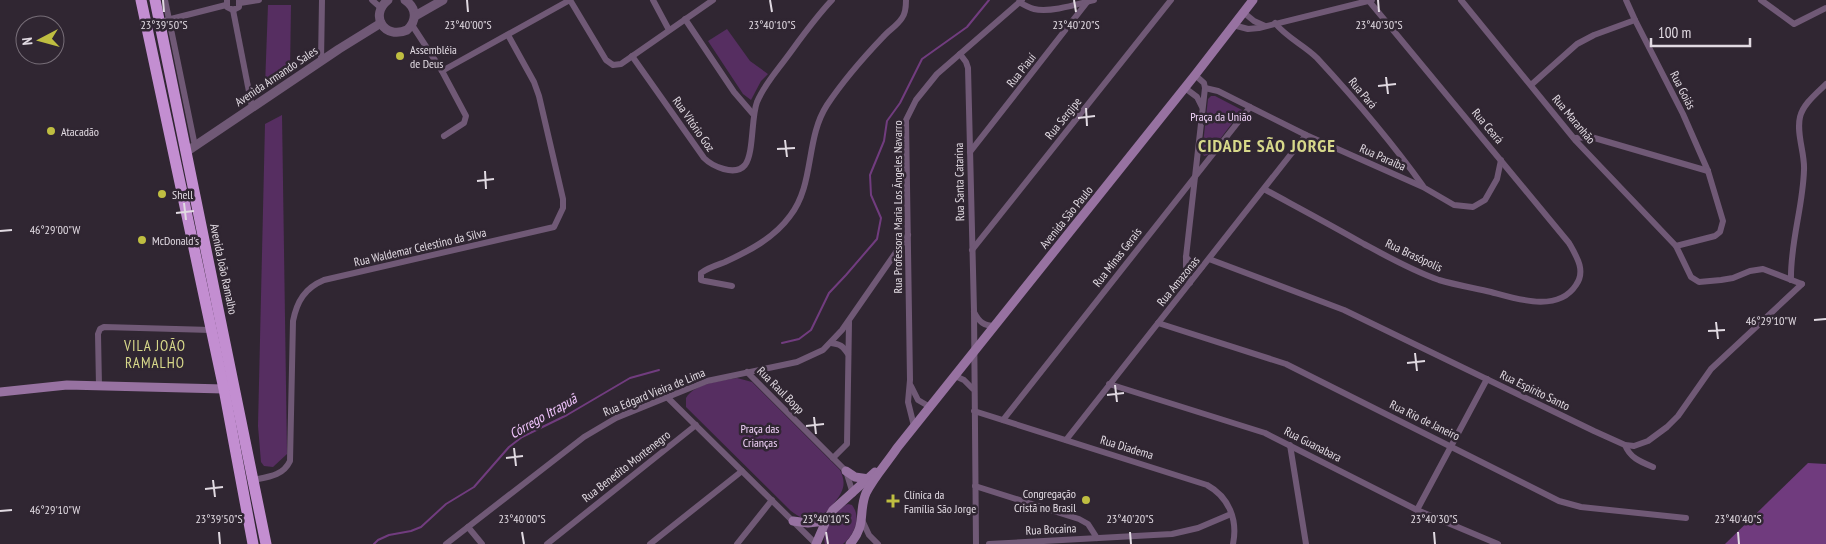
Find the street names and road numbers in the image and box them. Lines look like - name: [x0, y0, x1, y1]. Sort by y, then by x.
- street label: Avenida Armando Sales: [232, 43, 320, 109]
- street label: Rua Piauí: [1003, 50, 1039, 90]
- street label: Rua Goiás: [1667, 68, 1699, 112]
- street label: Rua Pará: [1346, 74, 1381, 112]
- street label: Rua Maranhão: [1549, 91, 1599, 147]
- street label: Rua Vitório Goz: [670, 94, 718, 154]
- street label: Rua Sergipe: [1042, 94, 1084, 142]
- street label: Rua Ceará: [1469, 105, 1507, 147]
- street label: Rua Professora Maria Los Ângeles Navarro: [890, 120, 905, 294]
- street label: Rua Paraíba: [1358, 140, 1409, 174]
- street label: Rua Santa Catarina: [951, 143, 967, 221]
- street label: Avenida São Paulo: [1036, 183, 1096, 251]
- street label: Avenida João Ramalho: [207, 222, 241, 316]
- street label: Rua Waldemar Celestino da Silva: [352, 224, 488, 270]
- street label: Rua Minas Gerais: [1089, 224, 1145, 290]
- street label: Rua Brasópolis: [1383, 235, 1445, 275]
- street label: Rua Amazonas: [1153, 253, 1203, 309]
- street label: Rua Raul Bopp: [754, 363, 808, 417]
- street label: Rua Edgard Vieira de Lima: [601, 365, 707, 419]
- street label: Rua Espírito Santo: [1498, 367, 1572, 413]
- street label: Rua Rio de Janeiro: [1388, 397, 1462, 443]
- street label: Rua Guanabara: [1282, 423, 1344, 465]
- street label: Rua Benedito Montenegro: [579, 427, 673, 505]
- street label: Rua Diadema: [1099, 432, 1156, 462]
- street label: Rua Bocaina: [1025, 520, 1077, 538]

